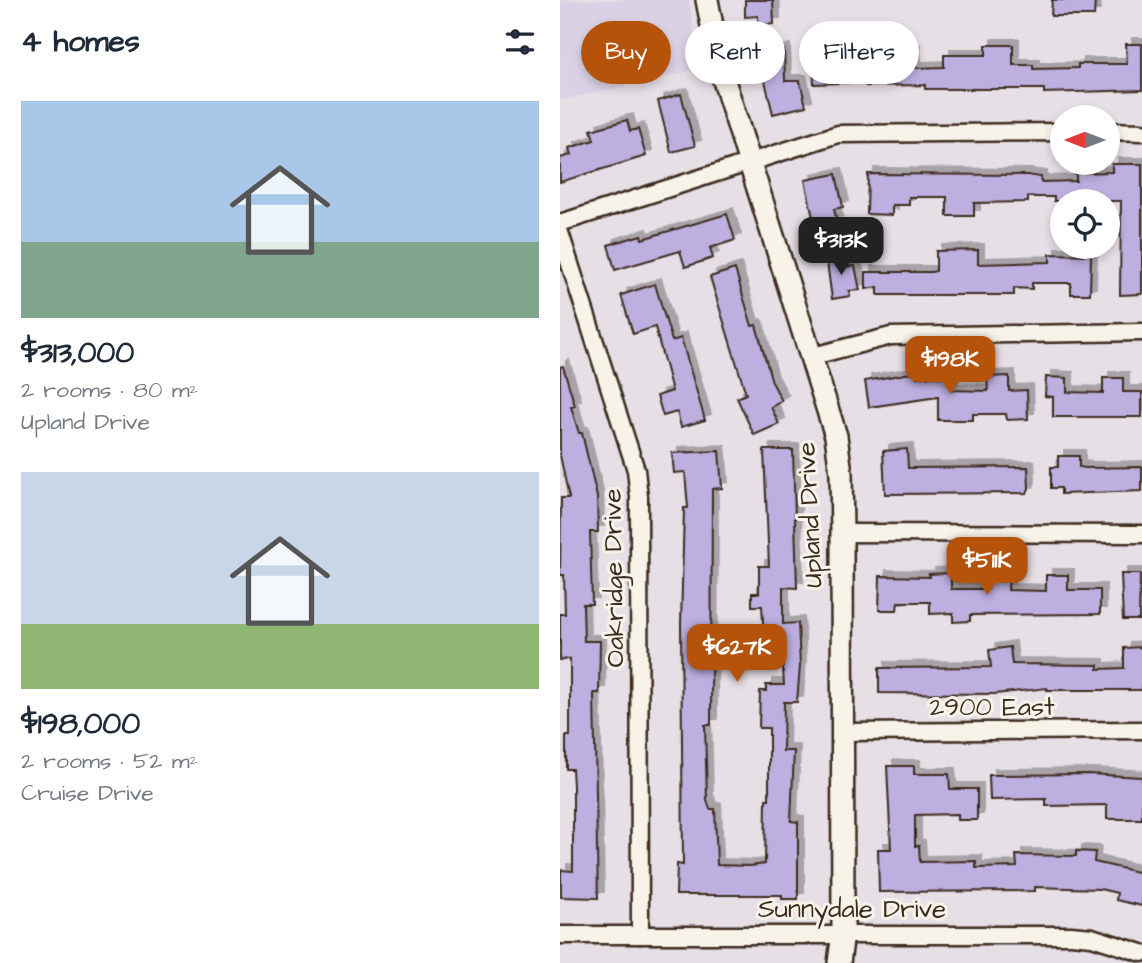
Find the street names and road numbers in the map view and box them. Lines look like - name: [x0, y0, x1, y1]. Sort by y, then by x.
- street label: Upland Drive: [788, 441, 832, 589]
- street label: Oakridge Drive: [594, 488, 636, 668]
- street label: 2900 East: [929, 689, 1055, 725]
- street label: Sunnydale Drive: [758, 891, 946, 929]

